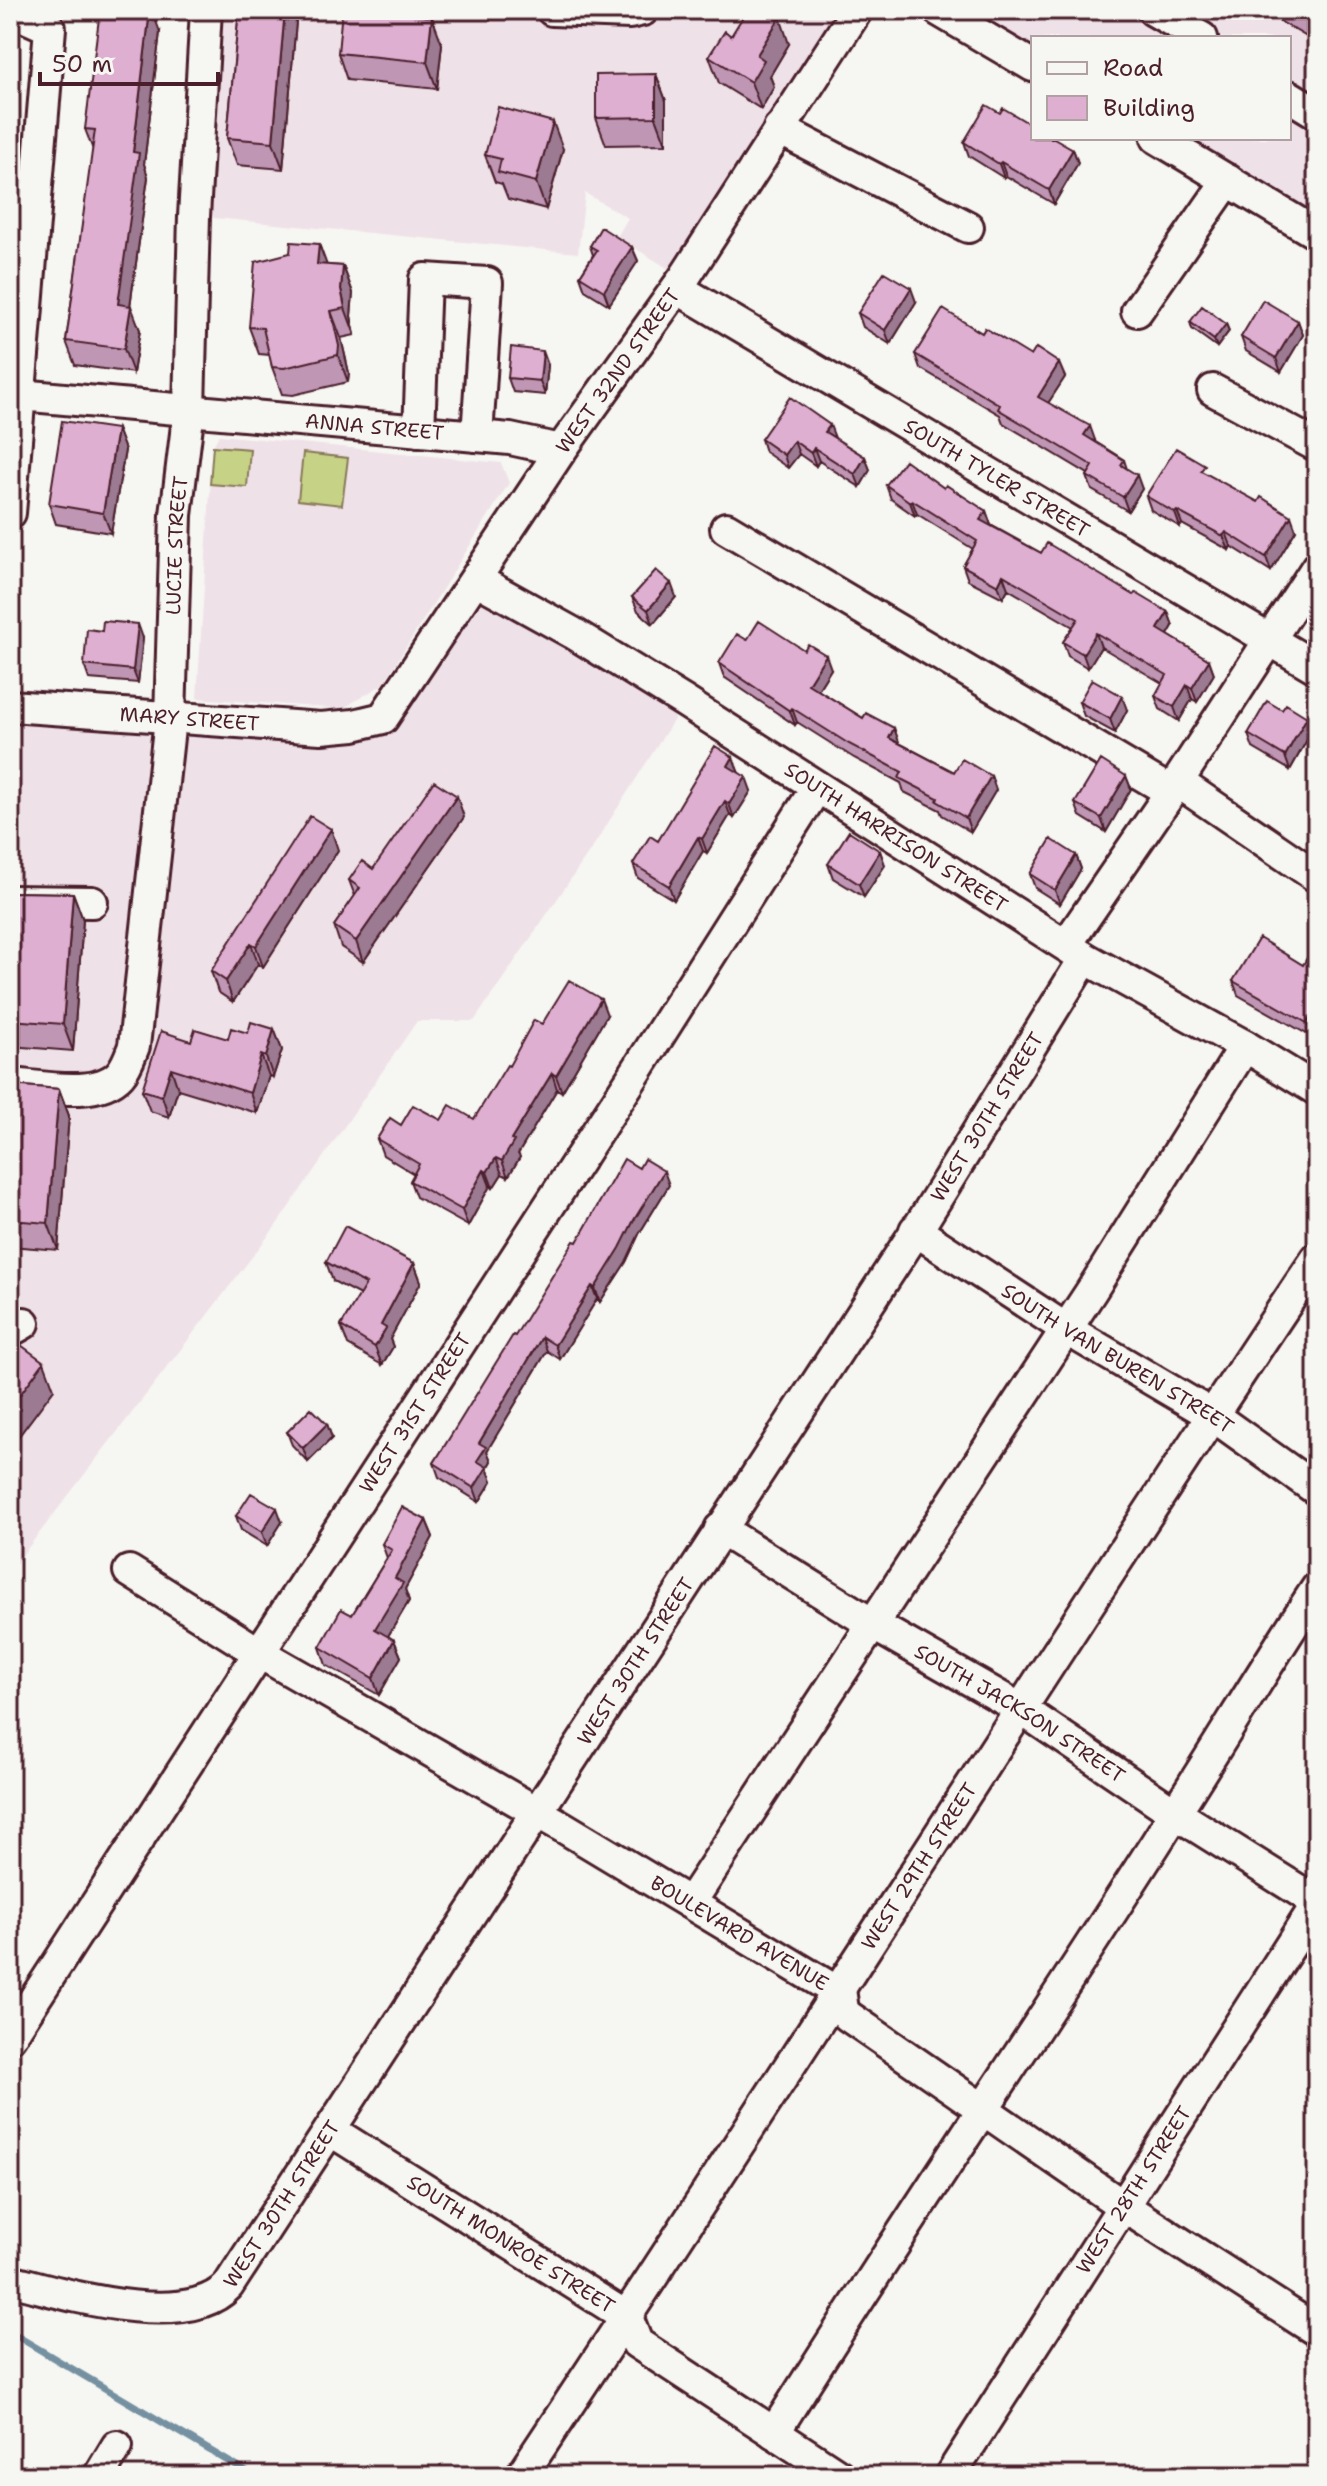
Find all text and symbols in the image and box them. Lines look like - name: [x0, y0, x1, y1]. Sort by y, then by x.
- scale bar: [40, 36, 218, 86]
- legend: [1031, 36, 1291, 140]
- text: 50 m: [52, 48, 112, 80]
- text: Road: [1103, 52, 1163, 84]
- text: Building: [1103, 92, 1195, 124]
- street label: WEST 32ND STREET: [550, 283, 686, 458]
- street label: ANNA STREET: [304, 408, 445, 446]
- street label: SOUTH TYLER STREET: [899, 413, 1095, 543]
- street label: LUCIE STREET: [160, 474, 194, 615]
- street label: MARY STREET: [119, 701, 260, 737]
- street label: SOUTH HARRISON STREET: [780, 756, 1013, 918]
- street label: WEST 30TH STREET: [925, 1027, 1049, 1207]
- street label: SOUTH VAN BUREN STREET: [997, 1277, 1239, 1439]
- street label: WEST 31ST STREET: [353, 1328, 476, 1498]
- street label: WEST 30TH STREET: [571, 1573, 699, 1750]
- street label: SOUTH JACKSON STREET: [910, 1638, 1130, 1789]
- street label: WEST 29TH STREET: [855, 1778, 982, 1955]
- street label: BOULEVARD AVENUE: [646, 1870, 834, 1997]
- street label: WEST 28TH STREET: [1070, 2101, 1197, 2279]
- street label: WEST 30TH STREET: [217, 2115, 346, 2293]
- street label: SOUTH MONROE STREET: [402, 2169, 620, 2319]

